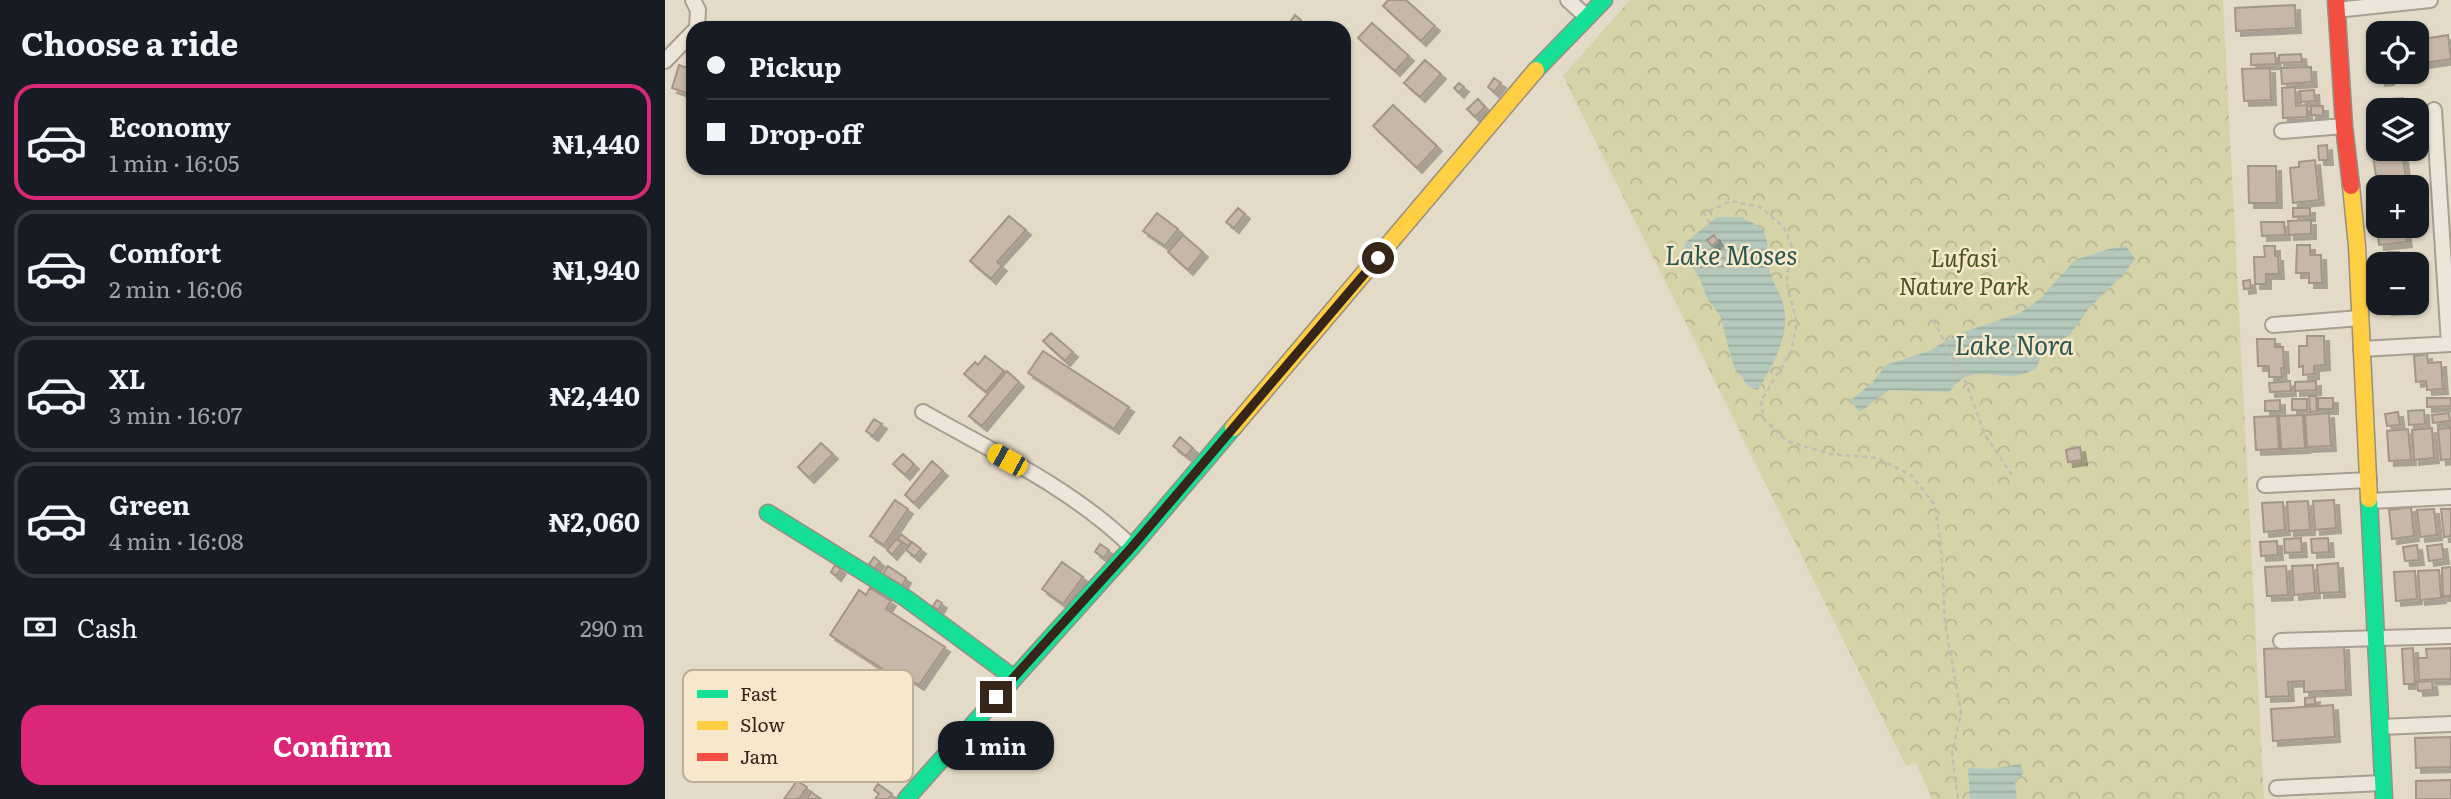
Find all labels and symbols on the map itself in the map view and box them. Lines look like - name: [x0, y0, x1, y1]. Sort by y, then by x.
- water label: Lake Moses: [1664, 234, 1798, 273]
- park label: Lufasi Nature Park: [1899, 239, 2030, 302]
- route start: [1362, 242, 1394, 274]
- water label: Lake Nora: [1955, 324, 2074, 363]
- car: [984, 441, 1031, 479]
- legend: [683, 670, 913, 782]
- text: Fast: [740, 679, 777, 707]
- route end: [980, 681, 1012, 713]
- text: Slow: [740, 710, 785, 738]
- callout: 1 min: [938, 722, 1054, 770]
- text: Jam: [740, 742, 778, 770]

